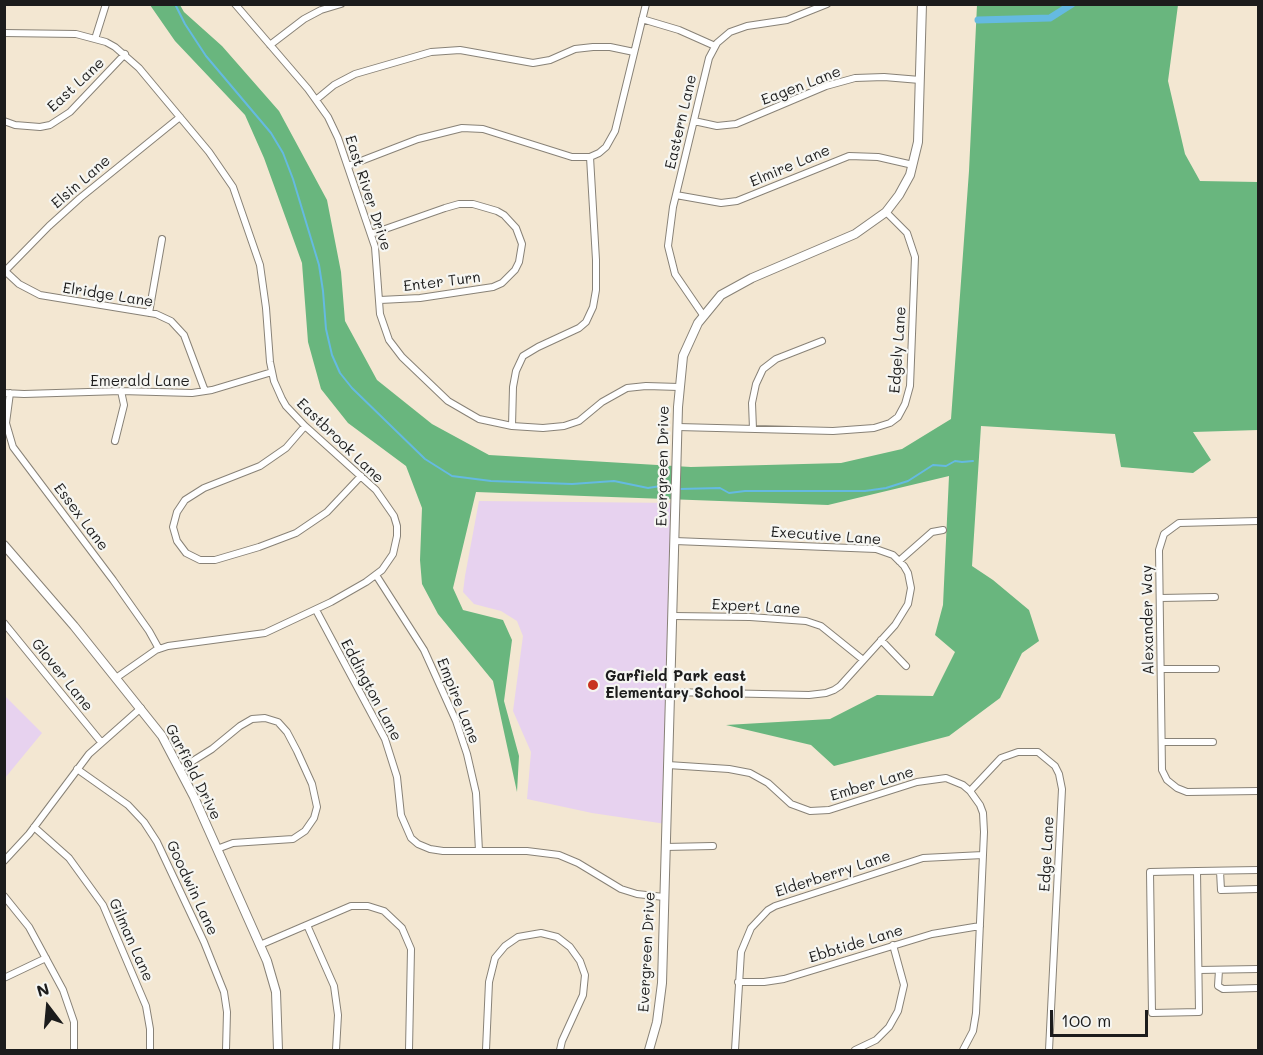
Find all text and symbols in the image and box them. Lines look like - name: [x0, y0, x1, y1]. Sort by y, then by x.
- street label: East Lane: [44, 54, 108, 116]
- street label: Eagen Lane: [759, 63, 843, 109]
- street label: Eastern Lane: [661, 73, 701, 171]
- street label: East River Drive: [341, 133, 395, 253]
- street label: Elmire Lane: [747, 141, 833, 191]
- street label: Elsin Lane: [48, 152, 114, 212]
- street label: Enter Turn: [402, 268, 482, 296]
- street label: Elridge Lane: [61, 279, 155, 311]
- street label: Edgely Lane: [886, 306, 910, 394]
- street label: Emerald Lane: [90, 372, 190, 390]
- street label: Eastbrook Lane: [293, 395, 387, 487]
- street label: Evergreen Drive: [653, 405, 673, 527]
- street label: Essex Lane: [50, 480, 112, 554]
- street label: Executive Lane: [770, 523, 882, 549]
- street label: Alexander Way: [1138, 565, 1158, 675]
- street label: Expert Lane: [711, 596, 801, 618]
- street label: Glover Lane: [27, 635, 97, 715]
- street label: Eddington Lane: [337, 636, 405, 744]
- street label: Empire Lane: [433, 656, 483, 746]
- place label: Garfield Park east Elementary School: [605, 667, 746, 702]
- marker: Garfield Park east Elementary School: [586, 678, 600, 692]
- street label: Garfield Drive: [161, 721, 225, 823]
- street label: Ember Lane: [828, 763, 916, 805]
- street label: Edge Lane: [1036, 816, 1058, 892]
- street label: Goodwin Lane: [162, 838, 222, 938]
- street label: Elderberry Lane: [773, 847, 893, 901]
- street label: Evergreen Drive: [635, 891, 659, 1013]
- street label: Gilman Lane: [105, 896, 157, 984]
- street label: Ebbtide Lane: [807, 921, 905, 967]
- north arrow: [18, 977, 78, 1037]
- text: N: [34, 977, 52, 1001]
- scale bar: [1053, 998, 1150, 1036]
- text: 100 m: [1061, 1008, 1111, 1032]

